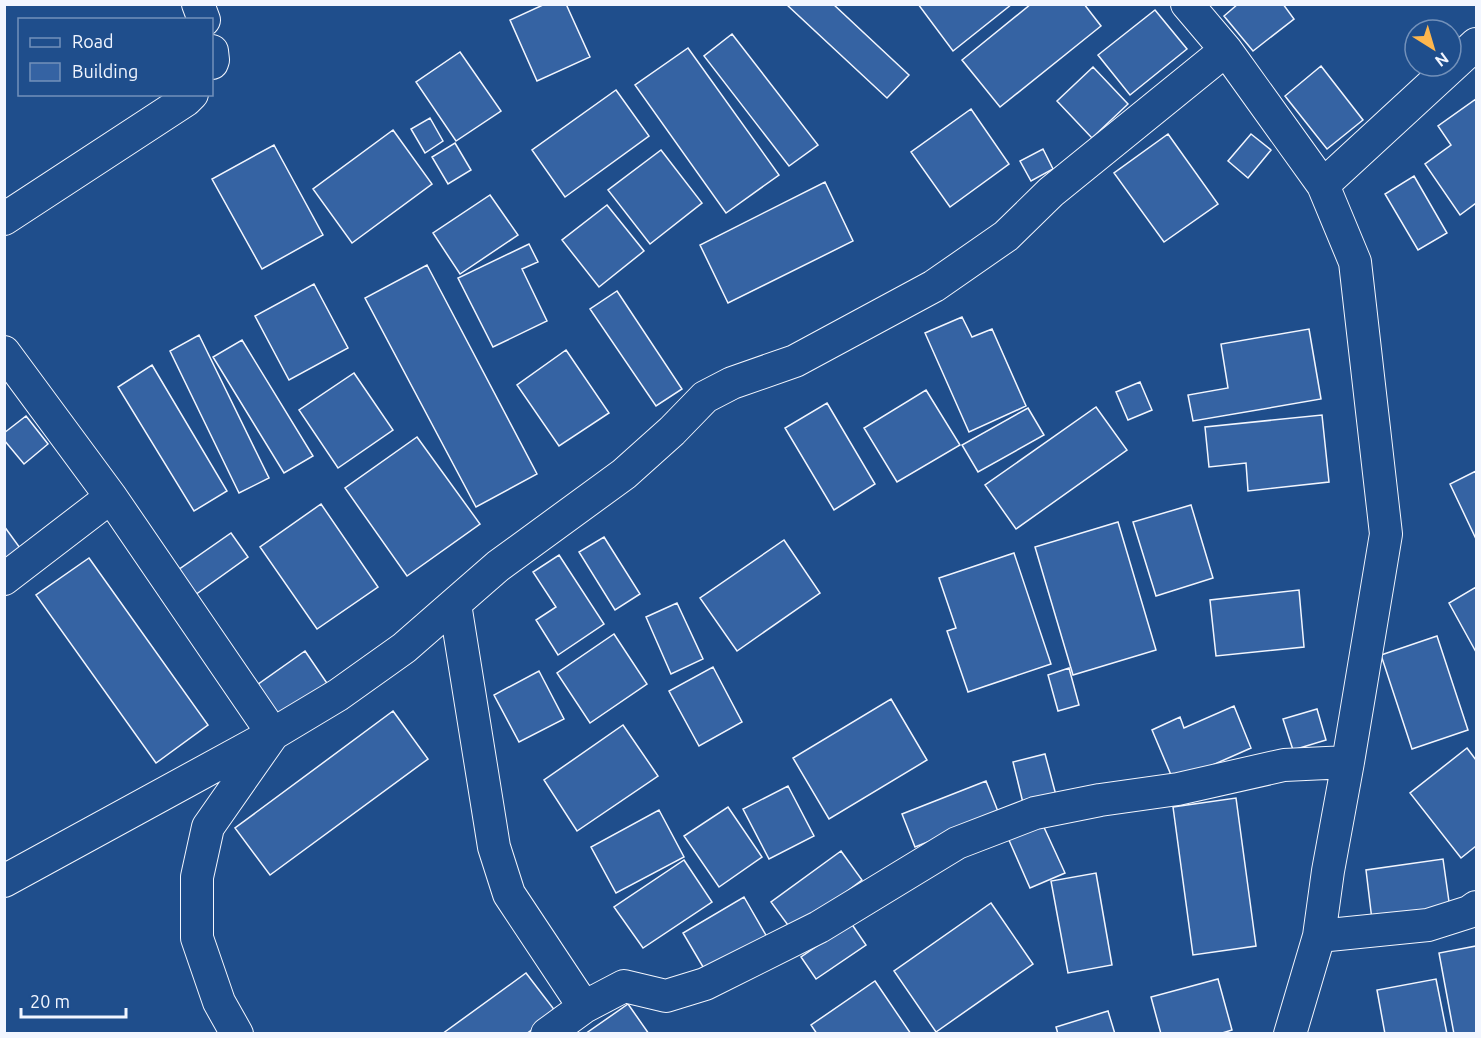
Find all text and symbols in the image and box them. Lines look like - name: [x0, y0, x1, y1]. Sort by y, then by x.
- legend: [18, 18, 213, 96]
- north arrow: [1403, 18, 1463, 78]
- text: Road: [72, 31, 114, 51]
- text: N: [1432, 49, 1452, 71]
- text: Building: [72, 61, 138, 81]
- scale bar: [21, 981, 126, 1019]
- text: 20 m: [30, 991, 70, 1011]

